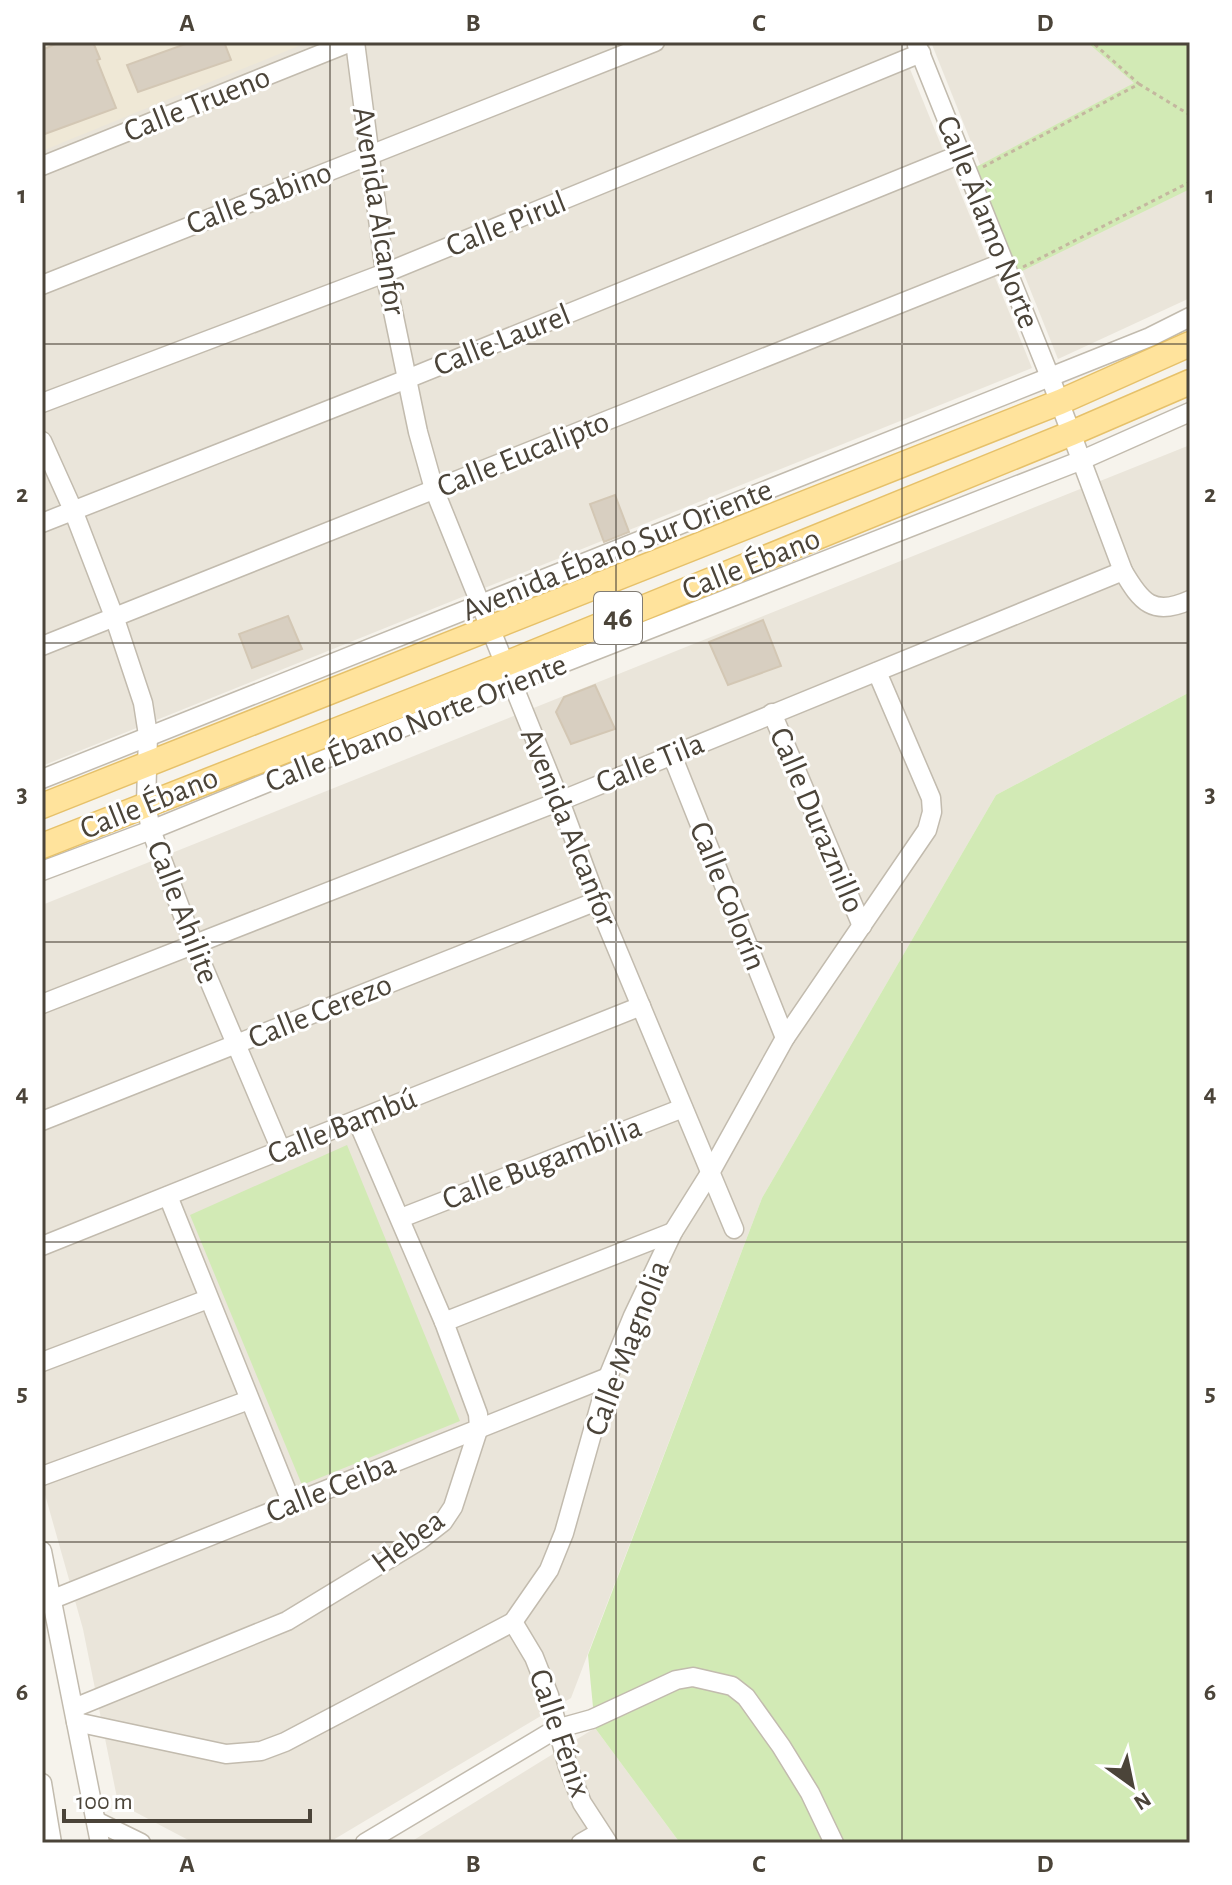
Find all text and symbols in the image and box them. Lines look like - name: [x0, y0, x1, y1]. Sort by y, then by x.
- text: A: [179, 10, 195, 36]
- text: B: [465, 10, 481, 36]
- text: C: [752, 10, 766, 36]
- text: D: [1036, 10, 1054, 36]
- street label: Calle Trueno: [119, 60, 275, 148]
- street label: Avenida Alcanfor: [347, 105, 411, 318]
- street label: Calle Álamo Norte: [931, 110, 1048, 333]
- street label: Calle Sabino: [182, 156, 336, 240]
- text: 1: [17, 182, 27, 208]
- text: 1: [1205, 182, 1215, 208]
- street label: Calle Pirul: [441, 186, 571, 262]
- street label: Calle Laurel: [429, 298, 575, 382]
- street label: Calle Eucalipto: [432, 405, 614, 503]
- street label: Avenida Ébano Sur Oriente: [456, 470, 777, 627]
- text: 2: [16, 481, 28, 507]
- text: 2: [1204, 481, 1216, 507]
- street label: Calle Ébano: [676, 519, 825, 606]
- road number: 46: [594, 592, 642, 644]
- street label: Calle Ébano Norte Oriente: [260, 645, 571, 798]
- street label: Avenida Alcanfor: [515, 723, 624, 931]
- street label: Calle Duraznillo: [764, 723, 870, 917]
- street label: Calle Tila: [591, 727, 709, 799]
- street label: Calle Ébano: [74, 758, 223, 845]
- text: 3: [16, 781, 28, 807]
- text: 3: [1204, 781, 1216, 807]
- street label: Calle Colorín: [684, 817, 772, 975]
- street label: Calle Ahilite: [141, 836, 225, 988]
- street label: Calle Cerezo: [244, 968, 396, 1054]
- text: 4: [15, 1080, 29, 1106]
- text: 4: [1203, 1080, 1217, 1106]
- street label: Calle Bambú: [263, 1082, 421, 1170]
- street label: Calle Bugambilia: [438, 1110, 646, 1216]
- street label: Calle Magnolia: [579, 1256, 675, 1440]
- text: 5: [16, 1380, 28, 1406]
- text: 5: [1204, 1380, 1216, 1406]
- street label: Calle Ceiba: [261, 1448, 401, 1528]
- street label: Hebea: [366, 1504, 450, 1578]
- street label: Calle Fénix: [523, 1665, 597, 1801]
- text: 6: [16, 1679, 28, 1705]
- text: 6: [1204, 1679, 1216, 1705]
- north arrow: [1092, 1745, 1172, 1825]
- scale bar: [64, 1773, 310, 1823]
- text: N: [1130, 1788, 1155, 1814]
- text: 100 m: [76, 1790, 133, 1814]
- text: A: [179, 1851, 195, 1877]
- text: B: [465, 1851, 481, 1877]
- text: C: [752, 1851, 766, 1877]
- text: D: [1036, 1851, 1054, 1877]

